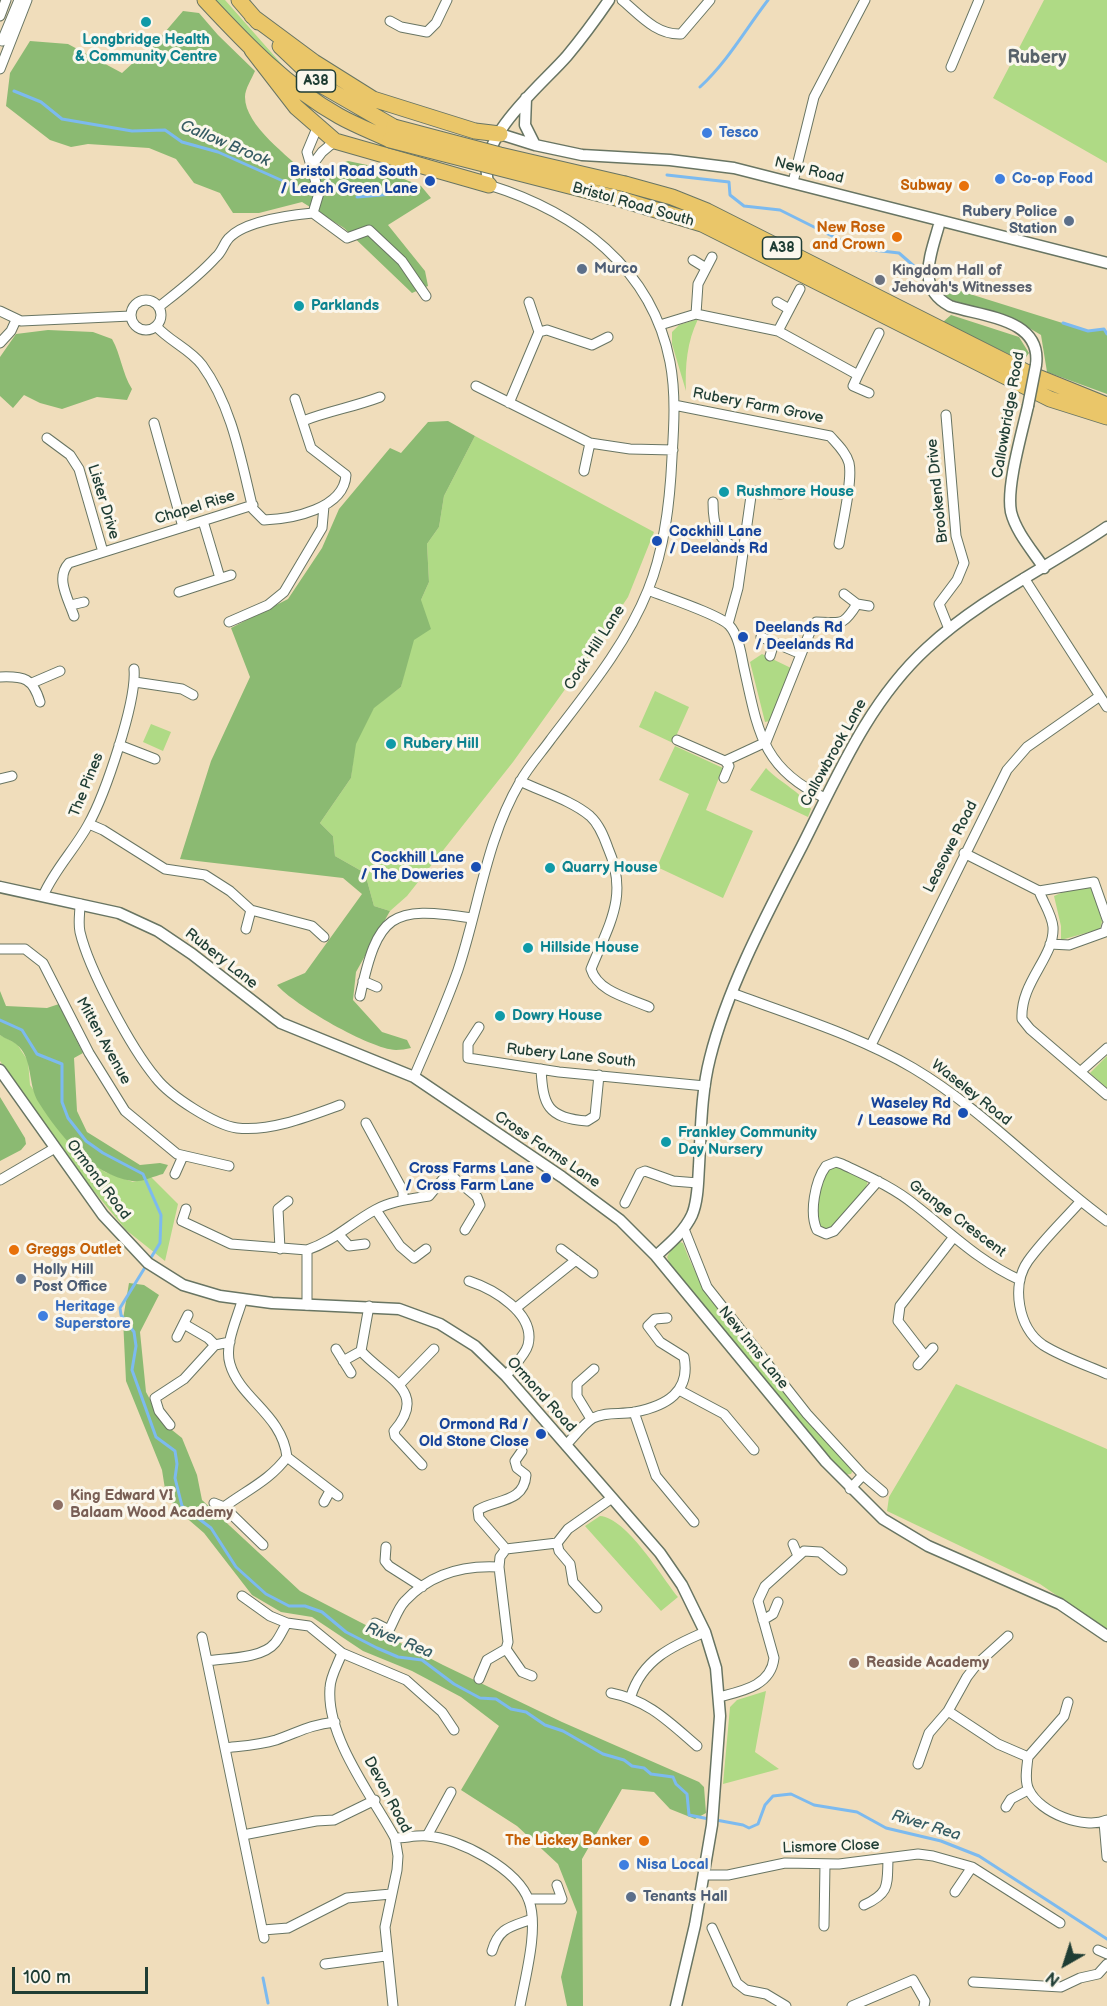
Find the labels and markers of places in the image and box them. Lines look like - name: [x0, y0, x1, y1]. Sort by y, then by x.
- marker: Longbridge Health & Community Centre: [139, 15, 153, 29]
- place label: Longbridge Health & Community Centre: [75, 31, 217, 66]
- place label: Tesco: [719, 124, 759, 142]
- marker: Tesco: [700, 126, 714, 140]
- place label: Bristol Road South / Leach Green Lane: [280, 163, 418, 198]
- place label: Co-op Food: [1012, 170, 1093, 188]
- marker: Co-op Food: [993, 172, 1007, 186]
- marker: Bristol Road South / Leach Green Lane: [423, 174, 437, 188]
- place label: Subway: [901, 177, 952, 195]
- marker: Subway: [957, 179, 971, 193]
- place label: Rubery Police Station: [962, 203, 1057, 238]
- marker: Rubery Police Station: [1062, 214, 1076, 228]
- place label: New Rose and Crown: [812, 219, 885, 254]
- marker: New Rose and Crown: [890, 230, 904, 244]
- place label: Murco: [594, 260, 638, 278]
- marker: Murco: [575, 262, 589, 276]
- place label: Kingdom Hall of Jehovah's Witnesses: [892, 262, 1032, 297]
- marker: Kingdom Hall of Jehovah's Witnesses: [873, 273, 887, 287]
- place label: Parklands: [311, 297, 379, 315]
- marker: Parklands: [292, 299, 306, 313]
- place label: Rushmore House: [736, 483, 854, 501]
- marker: Rushmore House: [717, 485, 731, 499]
- place label: Cockhill Lane / Deelands Rd: [669, 523, 768, 558]
- marker: Cockhill Lane / Deelands Rd: [650, 534, 664, 548]
- place label: Deelands Rd / Deelands Rd: [755, 619, 854, 654]
- marker: Deelands Rd / Deelands Rd: [736, 630, 750, 644]
- place label: Rubery Hill: [403, 735, 479, 753]
- marker: Rubery Hill: [384, 737, 398, 751]
- place label: Cockhill Lane / The Doweries: [360, 849, 464, 884]
- place label: Quarry House: [562, 859, 658, 877]
- marker: Cockhill Lane / The Doweries: [469, 860, 483, 874]
- marker: Quarry House: [543, 861, 557, 875]
- place label: Hillside House: [540, 939, 639, 957]
- marker: Hillside House: [521, 941, 535, 955]
- place label: Dowry House: [512, 1007, 602, 1025]
- marker: Dowry House: [493, 1009, 507, 1023]
- place label: Waseley Rd / Leasowe Rd: [857, 1095, 951, 1130]
- marker: Waseley Rd / Leasowe Rd: [956, 1106, 970, 1120]
- place label: Frankley Community Day Nursery: [678, 1124, 817, 1159]
- marker: Frankley Community Day Nursery: [659, 1135, 673, 1149]
- place label: Cross Farms Lane / Cross Farm Lane: [405, 1160, 534, 1195]
- marker: Cross Farms Lane / Cross Farm Lane: [539, 1171, 553, 1185]
- place label: Greggs Outlet: [26, 1241, 122, 1259]
- marker: Greggs Outlet: [7, 1243, 21, 1257]
- place label: Holly Hill Post Office: [33, 1261, 107, 1296]
- marker: Holly Hill Post Office: [14, 1272, 28, 1286]
- place label: Heritage Superstore: [55, 1298, 131, 1333]
- marker: Heritage Superstore: [36, 1309, 50, 1323]
- place label: Ormond Rd / Old Stone Close: [419, 1416, 529, 1451]
- marker: Ormond Rd / Old Stone Close: [534, 1427, 548, 1441]
- place label: King Edward VI Balaam Wood Academy: [70, 1487, 233, 1522]
- marker: King Edward VI Balaam Wood Academy: [51, 1498, 65, 1512]
- place label: Reaside Academy: [866, 1654, 989, 1672]
- marker: Reaside Academy: [847, 1656, 861, 1670]
- place label: The Lickey Banker: [505, 1832, 632, 1850]
- marker: The Lickey Banker: [637, 1834, 651, 1848]
- place label: Nisa Local: [636, 1856, 709, 1874]
- marker: Nisa Local: [617, 1858, 631, 1872]
- place label: Tenants Hall: [643, 1888, 728, 1906]
- marker: Tenants Hall: [624, 1890, 638, 1904]

